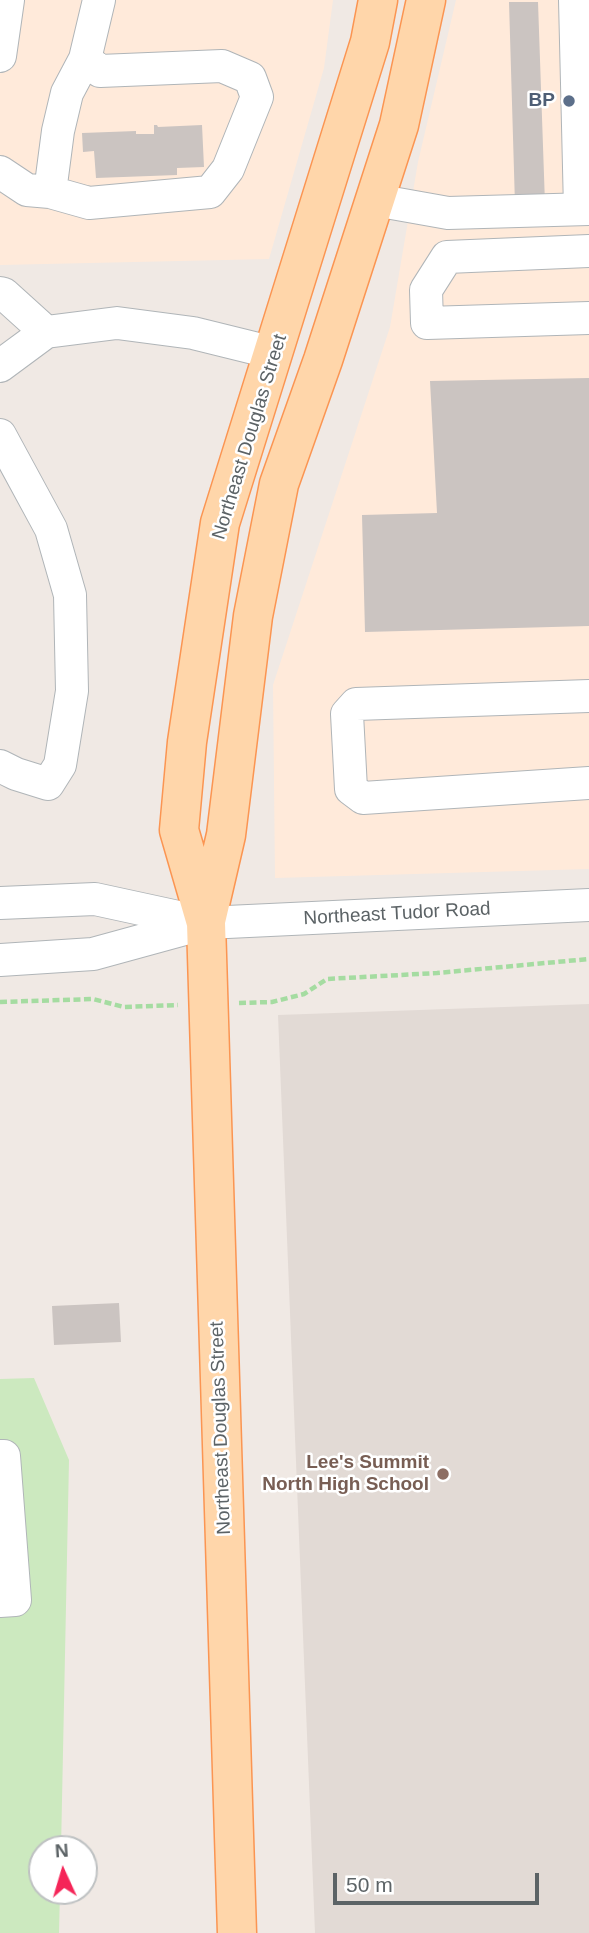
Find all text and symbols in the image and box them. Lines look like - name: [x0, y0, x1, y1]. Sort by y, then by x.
- place label: BP: [529, 90, 555, 112]
- marker: BP: [561, 93, 577, 109]
- street label: Northeast Douglas Street: [208, 332, 292, 542]
- street label: Northeast Tudor Road: [303, 898, 491, 930]
- street label: Northeast Douglas Street: [206, 1321, 236, 1535]
- place label: Lee's Summit North High School: [262, 1452, 429, 1496]
- marker: Lee's Summit North High School: [435, 1466, 451, 1482]
- north arrow: [28, 1835, 98, 1905]
- text: N: [54, 1840, 69, 1862]
- scale bar: [337, 1860, 544, 1904]
- text: 50 m: [346, 1873, 393, 1896]

